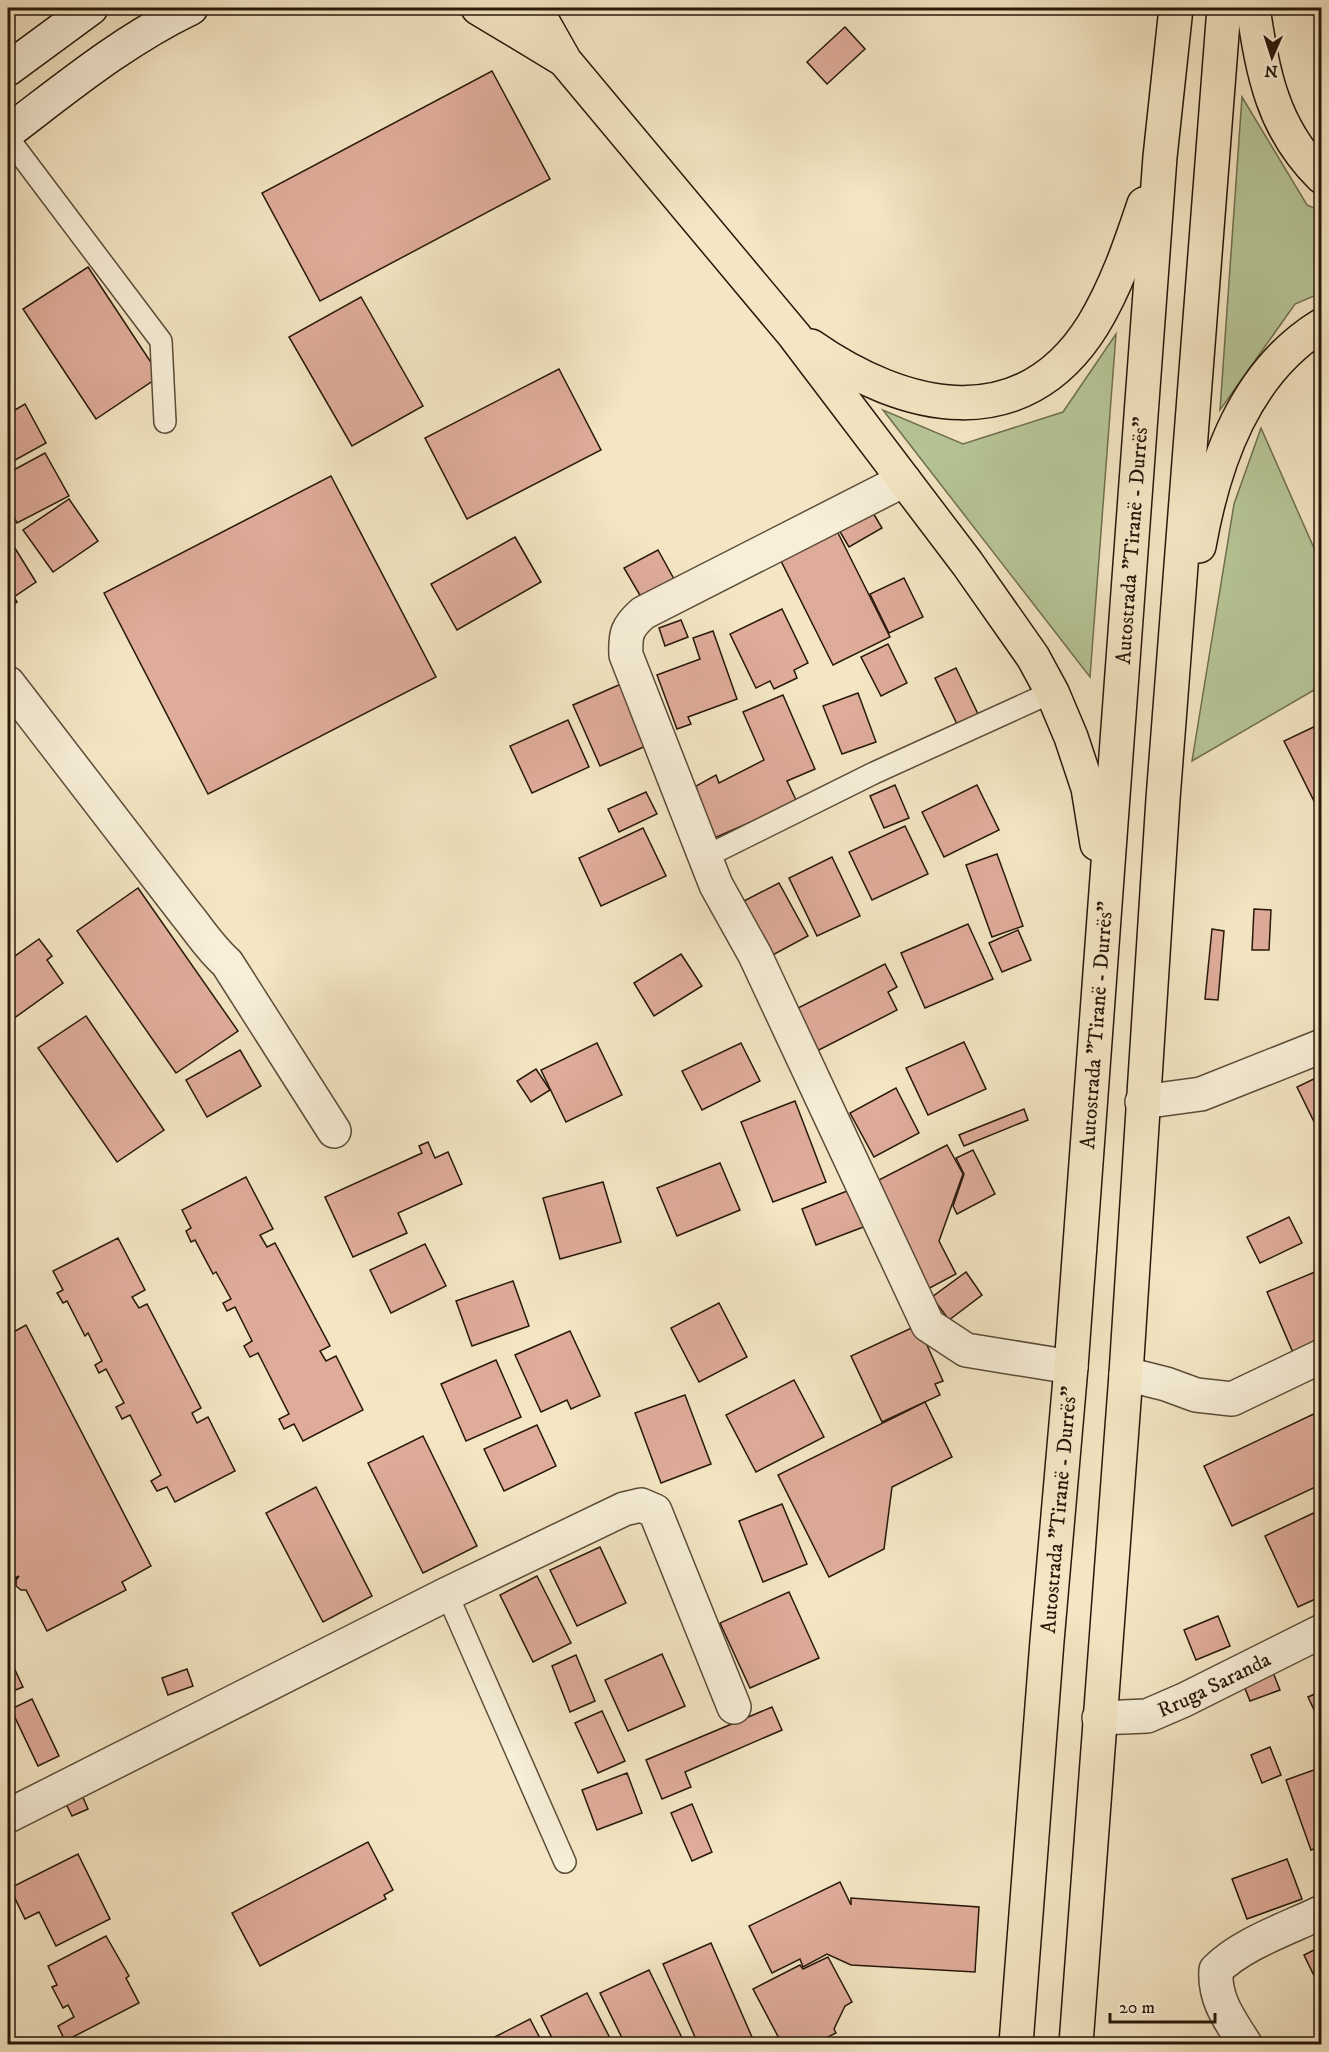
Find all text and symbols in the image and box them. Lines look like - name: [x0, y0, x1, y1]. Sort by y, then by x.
- north arrow: [1242, 27, 1302, 87]
- text: N: [1264, 61, 1278, 81]
- street label: Autostrada "Tiranë - Durrës": [1111, 416, 1155, 665]
- street label: Autostrada "Tiranë - Durrës": [1075, 901, 1119, 1150]
- street label: Autostrada "Tiranë - Durrës": [1036, 1385, 1083, 1634]
- street label: Rruga Saranda: [1154, 1647, 1275, 1724]
- scale bar: [1110, 1986, 1215, 2024]
- text: 20 m: [1119, 1997, 1155, 2019]

